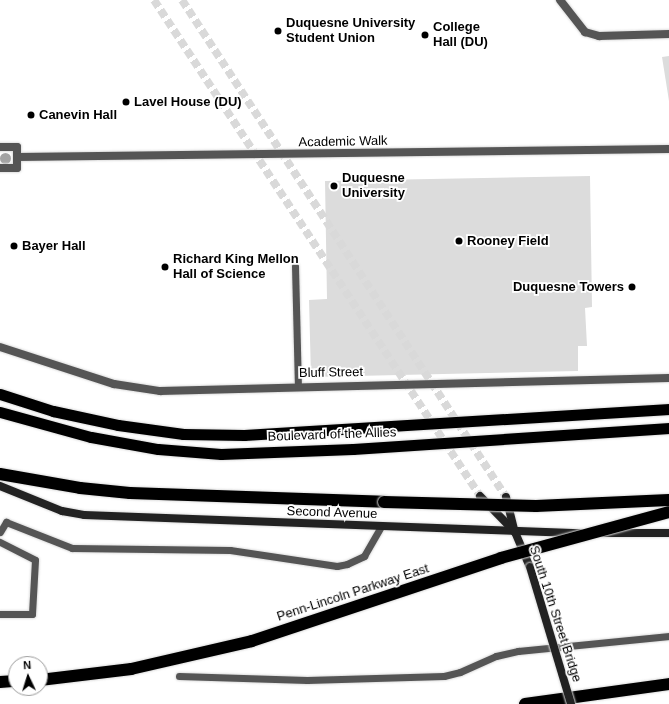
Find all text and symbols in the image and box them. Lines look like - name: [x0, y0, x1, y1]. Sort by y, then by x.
- place label: Duquesne University Student Union: [286, 16, 415, 47]
- place label: College Hall (DU): [433, 20, 488, 51]
- marker: Duquesne University Student Union: [273, 26, 283, 36]
- marker: College Hall (DU): [420, 30, 430, 40]
- place label: Lavel House (DU): [134, 94, 242, 110]
- marker: Lavel House (DU): [121, 97, 131, 107]
- place label: Canevin Hall: [39, 107, 117, 123]
- marker: Canevin Hall: [26, 110, 36, 120]
- street label: Academic Walk: [298, 133, 388, 151]
- place label: Duquesne University: [342, 171, 405, 202]
- marker: Duquesne University: [329, 181, 339, 191]
- place label: Rooney Field: [467, 233, 549, 249]
- marker: Rooney Field: [454, 236, 464, 246]
- place label: Bayer Hall: [22, 238, 86, 254]
- marker: Bayer Hall: [9, 241, 19, 251]
- place label: Richard King Mellon Hall of Science: [173, 252, 299, 283]
- marker: Richard King Mellon Hall of Science: [160, 262, 170, 272]
- place label: Duquesne Towers: [513, 279, 624, 295]
- marker: Duquesne Towers: [627, 282, 637, 292]
- street label: Bluff Street: [299, 365, 363, 381]
- street label: Boulevard of the Allies: [267, 425, 397, 445]
- street label: Second Avenue: [286, 504, 378, 522]
- street label: South 10th Street Bridge: [526, 544, 584, 684]
- street label: Penn-Lincoln Parkway East: [275, 561, 431, 625]
- north arrow: [8, 656, 48, 696]
- text: N: [23, 659, 32, 671]

